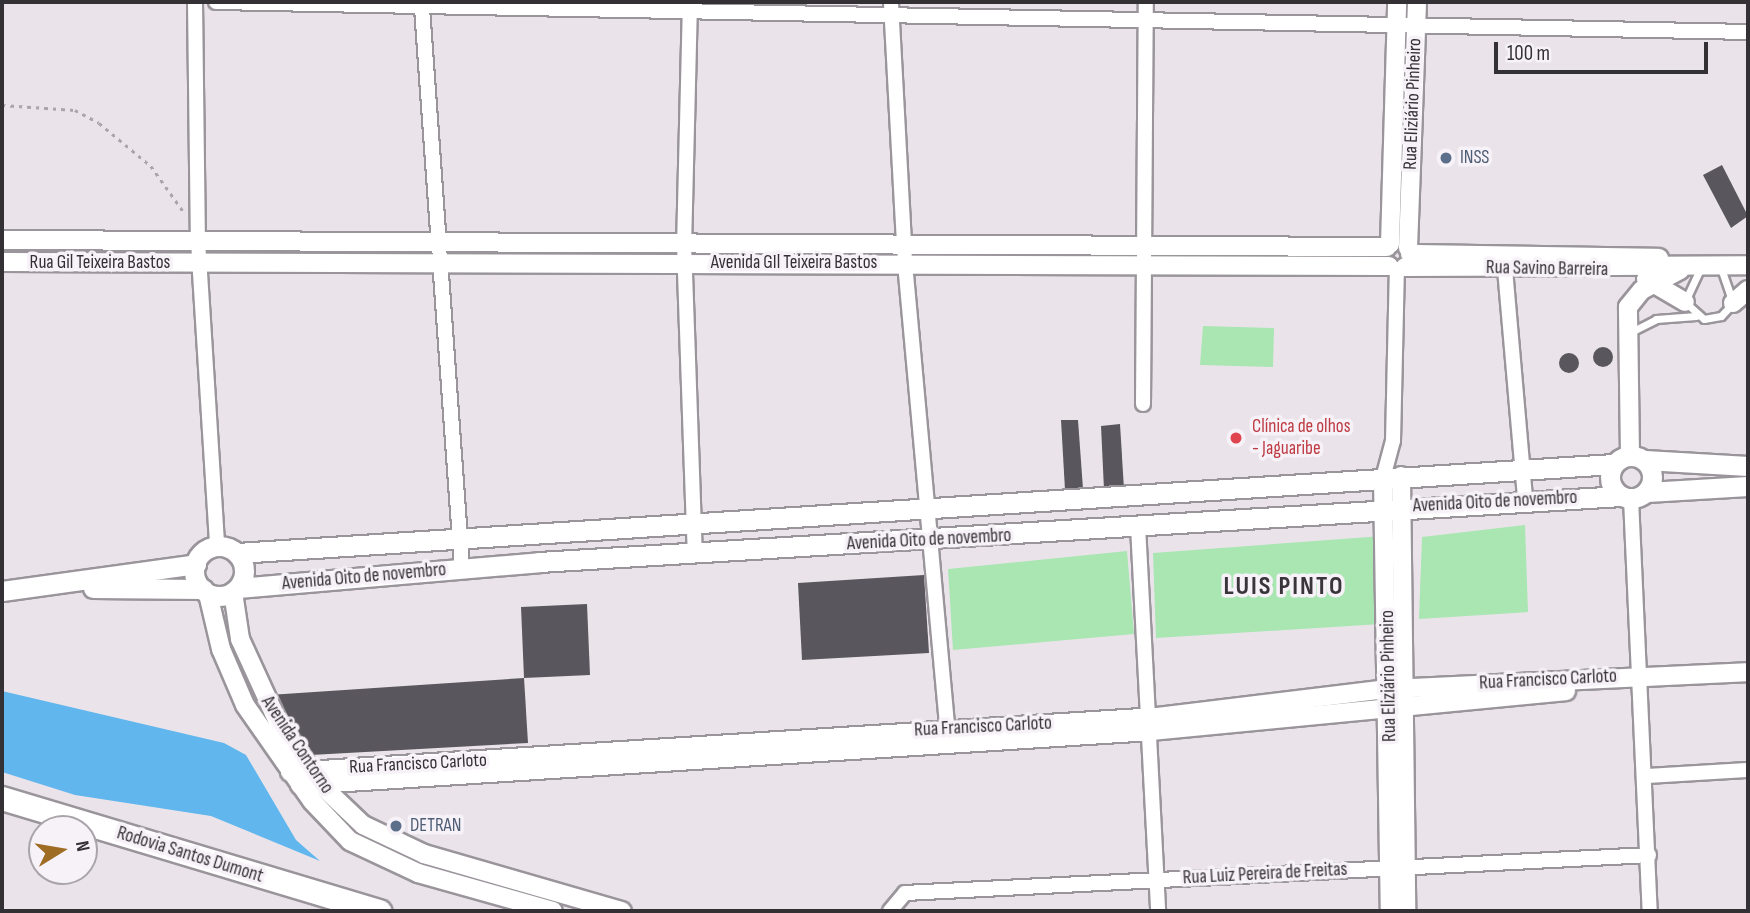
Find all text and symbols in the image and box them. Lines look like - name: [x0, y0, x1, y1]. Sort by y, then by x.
- scale bar: [1498, 28, 1712, 72]
- street label: Rua Eliziário Pinheiro: [1399, 38, 1427, 170]
- text: 100 m: [1507, 41, 1550, 66]
- place label: INSS: [1460, 147, 1489, 169]
- marker: INSS: [1438, 150, 1454, 166]
- street label: Rua Gil Teixeira Bastos: [30, 252, 170, 274]
- street label: Avenida GIl Teixeira Bastos: [711, 252, 877, 274]
- street label: Rua Savino Barreira: [1486, 257, 1608, 281]
- place label: Clínica de olhos - Jaguaribe: [1252, 416, 1350, 460]
- marker: Clínica de olhos - Jaguaribe: [1226, 428, 1246, 448]
- street label: Avenida Oito de novembro: [1412, 486, 1578, 518]
- street label: Avenida Oito de novembro: [846, 524, 1012, 556]
- street label: Avenida Oito de novembro: [281, 558, 447, 596]
- district label: LUIS PINTO: [1225, 571, 1343, 603]
- street label: Rua Eliziário Pinheiro: [1376, 610, 1402, 742]
- street label: Rua Francisco Carloto: [1479, 665, 1617, 695]
- street label: Avenida Contorno: [256, 692, 338, 798]
- street label: Rua Francisco Carloto: [914, 712, 1052, 742]
- street label: Rua Francisco Carloto: [349, 749, 487, 779]
- north arrow: [28, 815, 98, 885]
- place label: DETRAN: [410, 815, 461, 837]
- marker: DETRAN: [388, 818, 404, 834]
- street label: Rodovia Santos Dumont: [114, 822, 266, 888]
- text: N: [70, 839, 94, 853]
- street label: Rua Luiz Pereira de Freitas: [1182, 858, 1348, 890]

